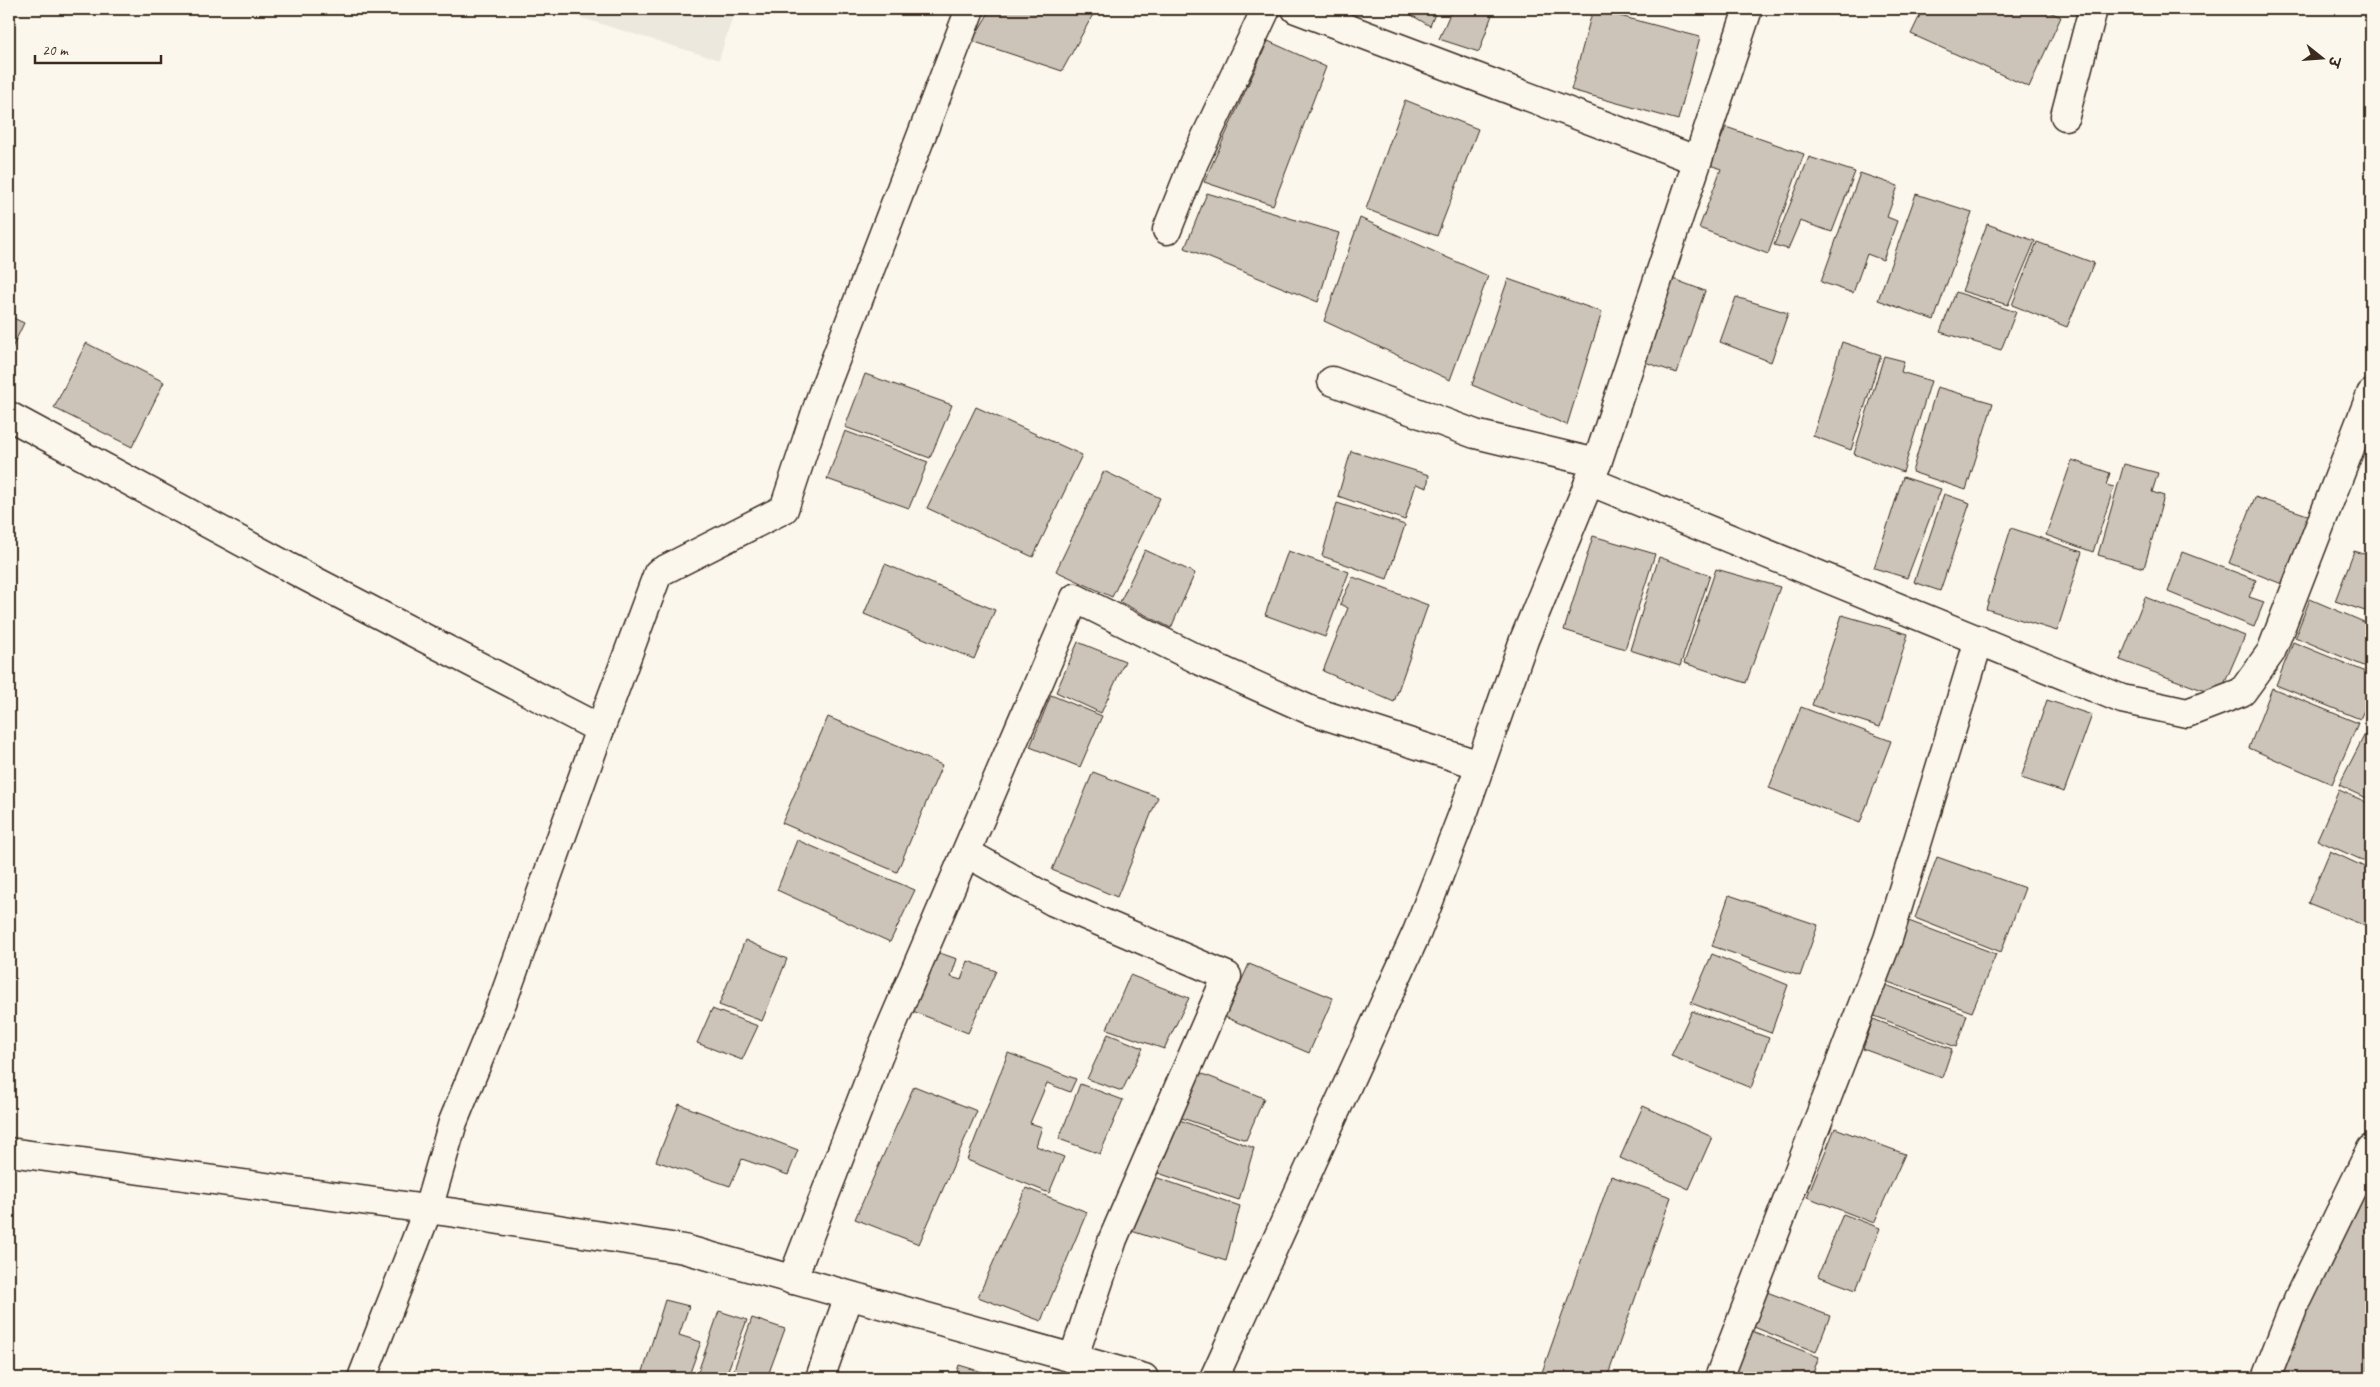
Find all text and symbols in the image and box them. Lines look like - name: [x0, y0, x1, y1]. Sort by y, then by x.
- scale bar: [35, 32, 161, 64]
- north arrow: [2298, 32, 2348, 82]
- text: 20 m: [42, 41, 69, 60]
- text: उ: [2324, 53, 2344, 70]

